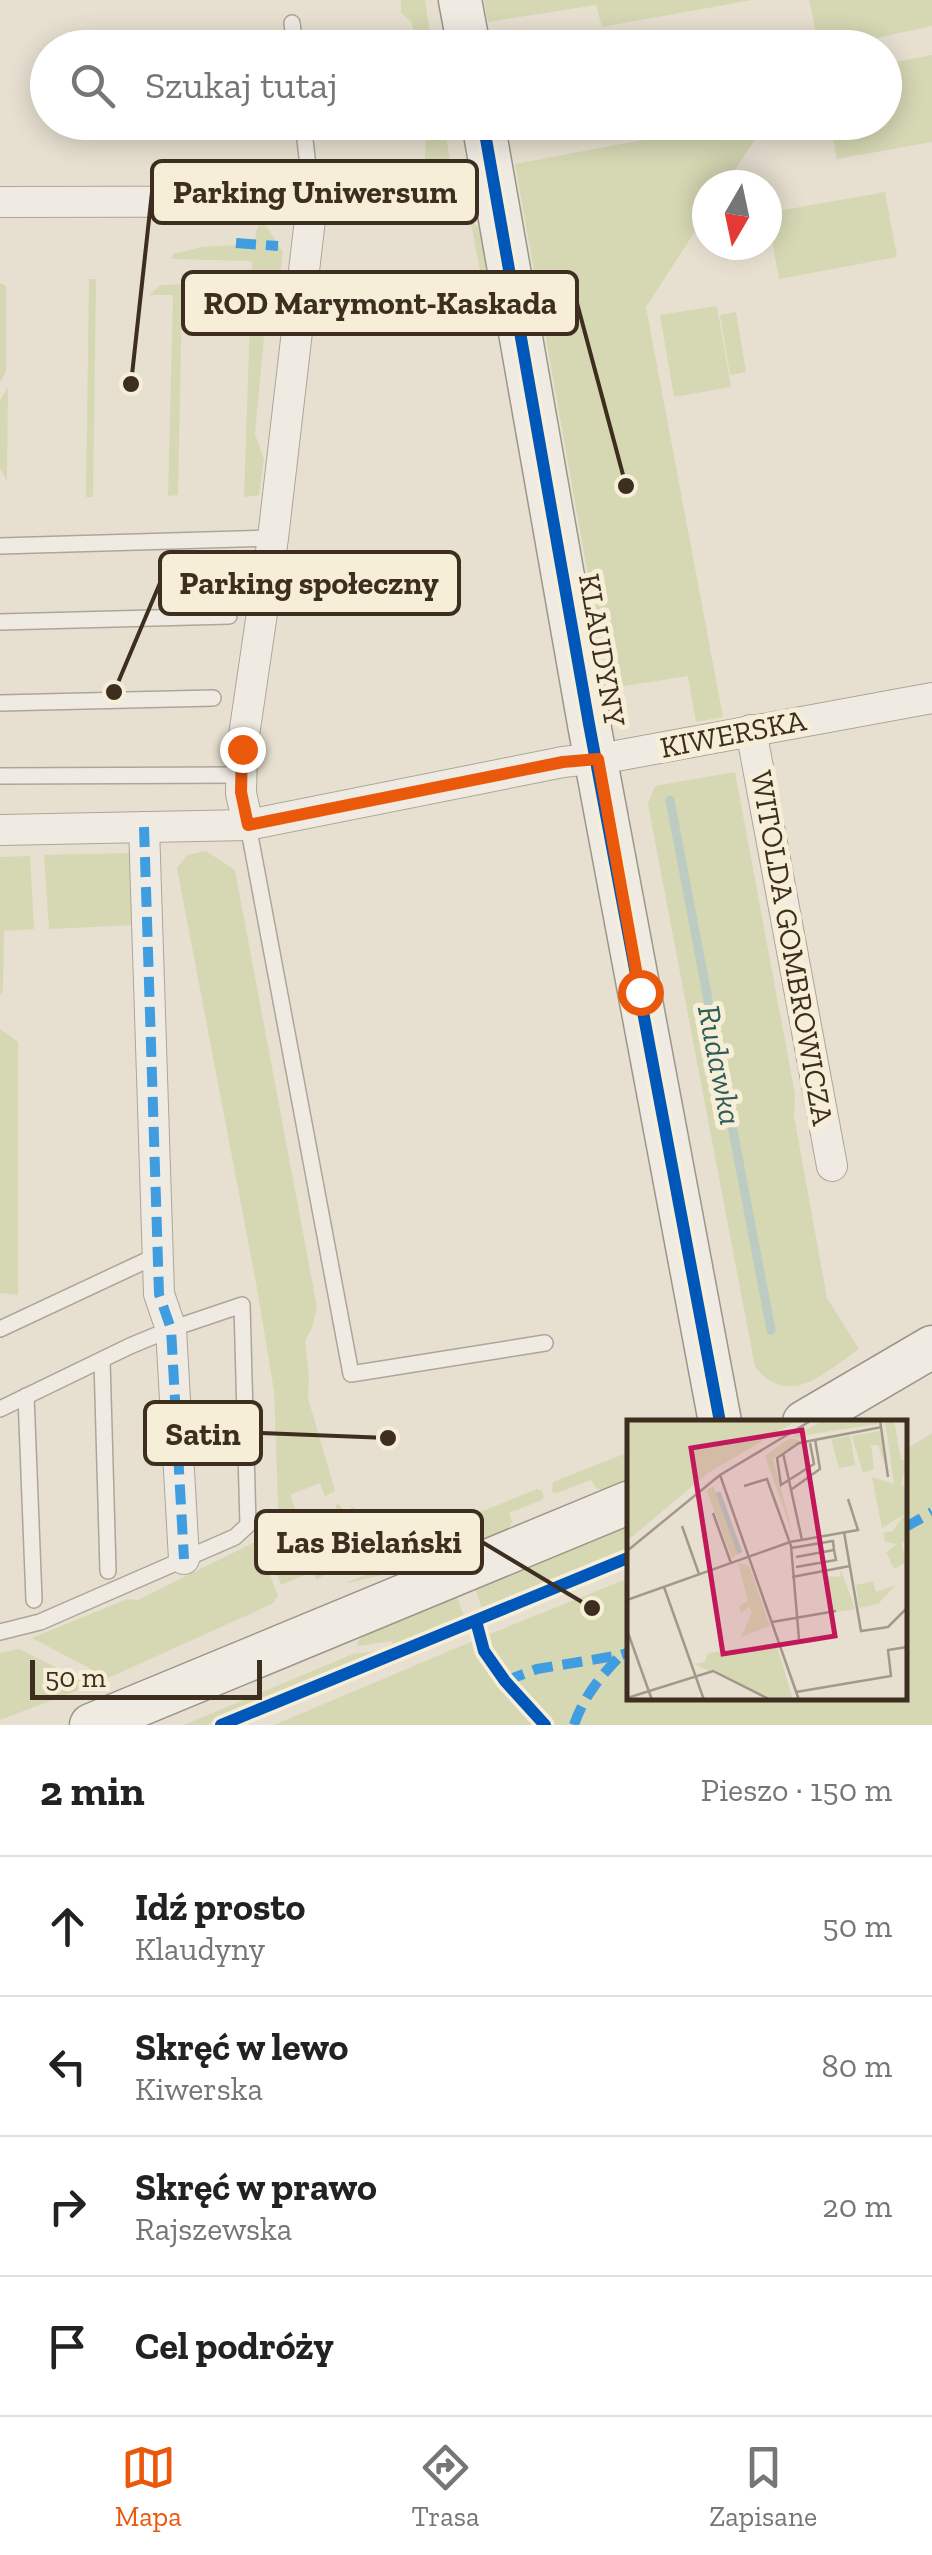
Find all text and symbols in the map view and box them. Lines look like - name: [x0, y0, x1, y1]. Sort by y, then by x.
- search box: [30, 30, 902, 140]
- icon: search: [65, 58, 120, 113]
- text: Szukaj tutaj: [145, 62, 338, 108]
- callout: Parking Uniwersum: [152, 161, 477, 223]
- north arrow: [692, 170, 782, 260]
- text: Parking Uniwersum: [173, 173, 457, 211]
- callout: ROD Marymont-Kaskada: [183, 272, 577, 334]
- text: ROD Marymont-Kaskada: [203, 284, 557, 322]
- callout: Parking społeczny: [160, 552, 459, 614]
- text: Parking społeczny: [179, 564, 439, 602]
- street label: KLAUDYNY: [571, 571, 633, 730]
- street label: KIWERSKA: [657, 702, 810, 766]
- route end: [220, 727, 266, 773]
- street label: WITOLDA GOMBROWICZA: [743, 768, 841, 1129]
- route start: [618, 970, 664, 1016]
- water label: Rudawka: [690, 1002, 750, 1128]
- callout: Satin: [145, 1402, 261, 1464]
- text: Satin: [165, 1415, 241, 1453]
- inset map: [627, 1420, 907, 1700]
- callout: Las Bielański: [256, 1511, 482, 1573]
- text: Las Bielański: [276, 1523, 462, 1561]
- scale bar: [30, 1655, 262, 1700]
- text: 50 m: [45, 1661, 106, 1694]
- text: 2 min: [40, 1765, 145, 1816]
- text: Pieszo · 150 m: [701, 1771, 892, 1809]
- text: Idź prosto: [135, 1884, 305, 1930]
- icon: ahead: [40, 1899, 95, 1954]
- text: 50 m: [822, 1907, 892, 1945]
- text: Klaudyny: [135, 1930, 265, 1968]
- text: Skręć w lewo: [135, 2024, 349, 2070]
- icon: left: [40, 2039, 95, 2094]
- text: 80 m: [821, 2047, 892, 2085]
- text: Kiwerska: [135, 2070, 263, 2108]
- text: Skręć w prawo: [135, 2164, 377, 2210]
- icon: right: [40, 2179, 95, 2234]
- text: 20 m: [822, 2187, 892, 2225]
- text: Rajszewska: [135, 2210, 292, 2248]
- icon: arrive: [40, 2319, 95, 2374]
- text: Cel podróży: [135, 2323, 334, 2369]
- tab: Mapa: [115, 2440, 182, 2533]
- tab: Trasa: [411, 2440, 479, 2533]
- tab: Zapisane: [709, 2440, 817, 2533]

